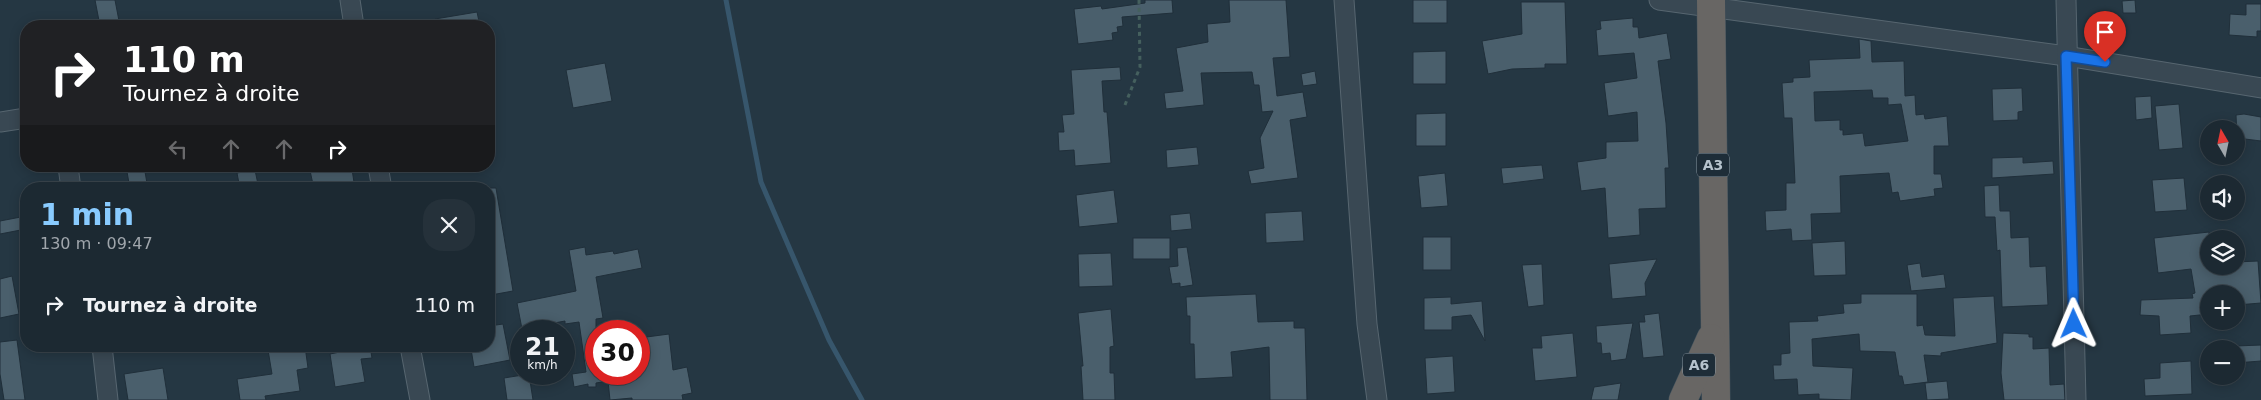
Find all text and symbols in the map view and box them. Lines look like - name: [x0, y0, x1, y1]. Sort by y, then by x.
- pin: [2084, 11, 2126, 62]
- icon: arrive: [2091, 18, 2119, 46]
- icon: right: [40, 40, 105, 105]
- text: 110 m: [123, 40, 245, 80]
- text: Tournez à droite: [123, 81, 300, 106]
- north arrow: [2200, 120, 2245, 165]
- map controls: [2200, 120, 2245, 385]
- icon: left: [164, 135, 192, 163]
- icon: ahead: [217, 135, 245, 163]
- icon: ahead: [270, 135, 298, 163]
- icon: right: [323, 135, 351, 163]
- road number: A3: [1697, 154, 1729, 176]
- button: sound: [2200, 175, 2245, 220]
- text: 1 min: [40, 197, 134, 232]
- button: close: [423, 199, 475, 251]
- button: layers: [2200, 230, 2245, 275]
- text: 130 m · 09:47: [40, 234, 153, 253]
- button: +: [2200, 285, 2245, 330]
- icon: right: [40, 291, 68, 319]
- text: Tournez à droite: [83, 294, 257, 316]
- text: 110 m: [414, 294, 475, 316]
- position arrow: [2047, 297, 2099, 349]
- speed limit sign: 30: [585, 320, 650, 385]
- text: 21: [525, 332, 560, 361]
- button: −: [2200, 340, 2245, 385]
- road number: A6: [1683, 354, 1715, 376]
- text: km/h: [527, 358, 558, 372]

